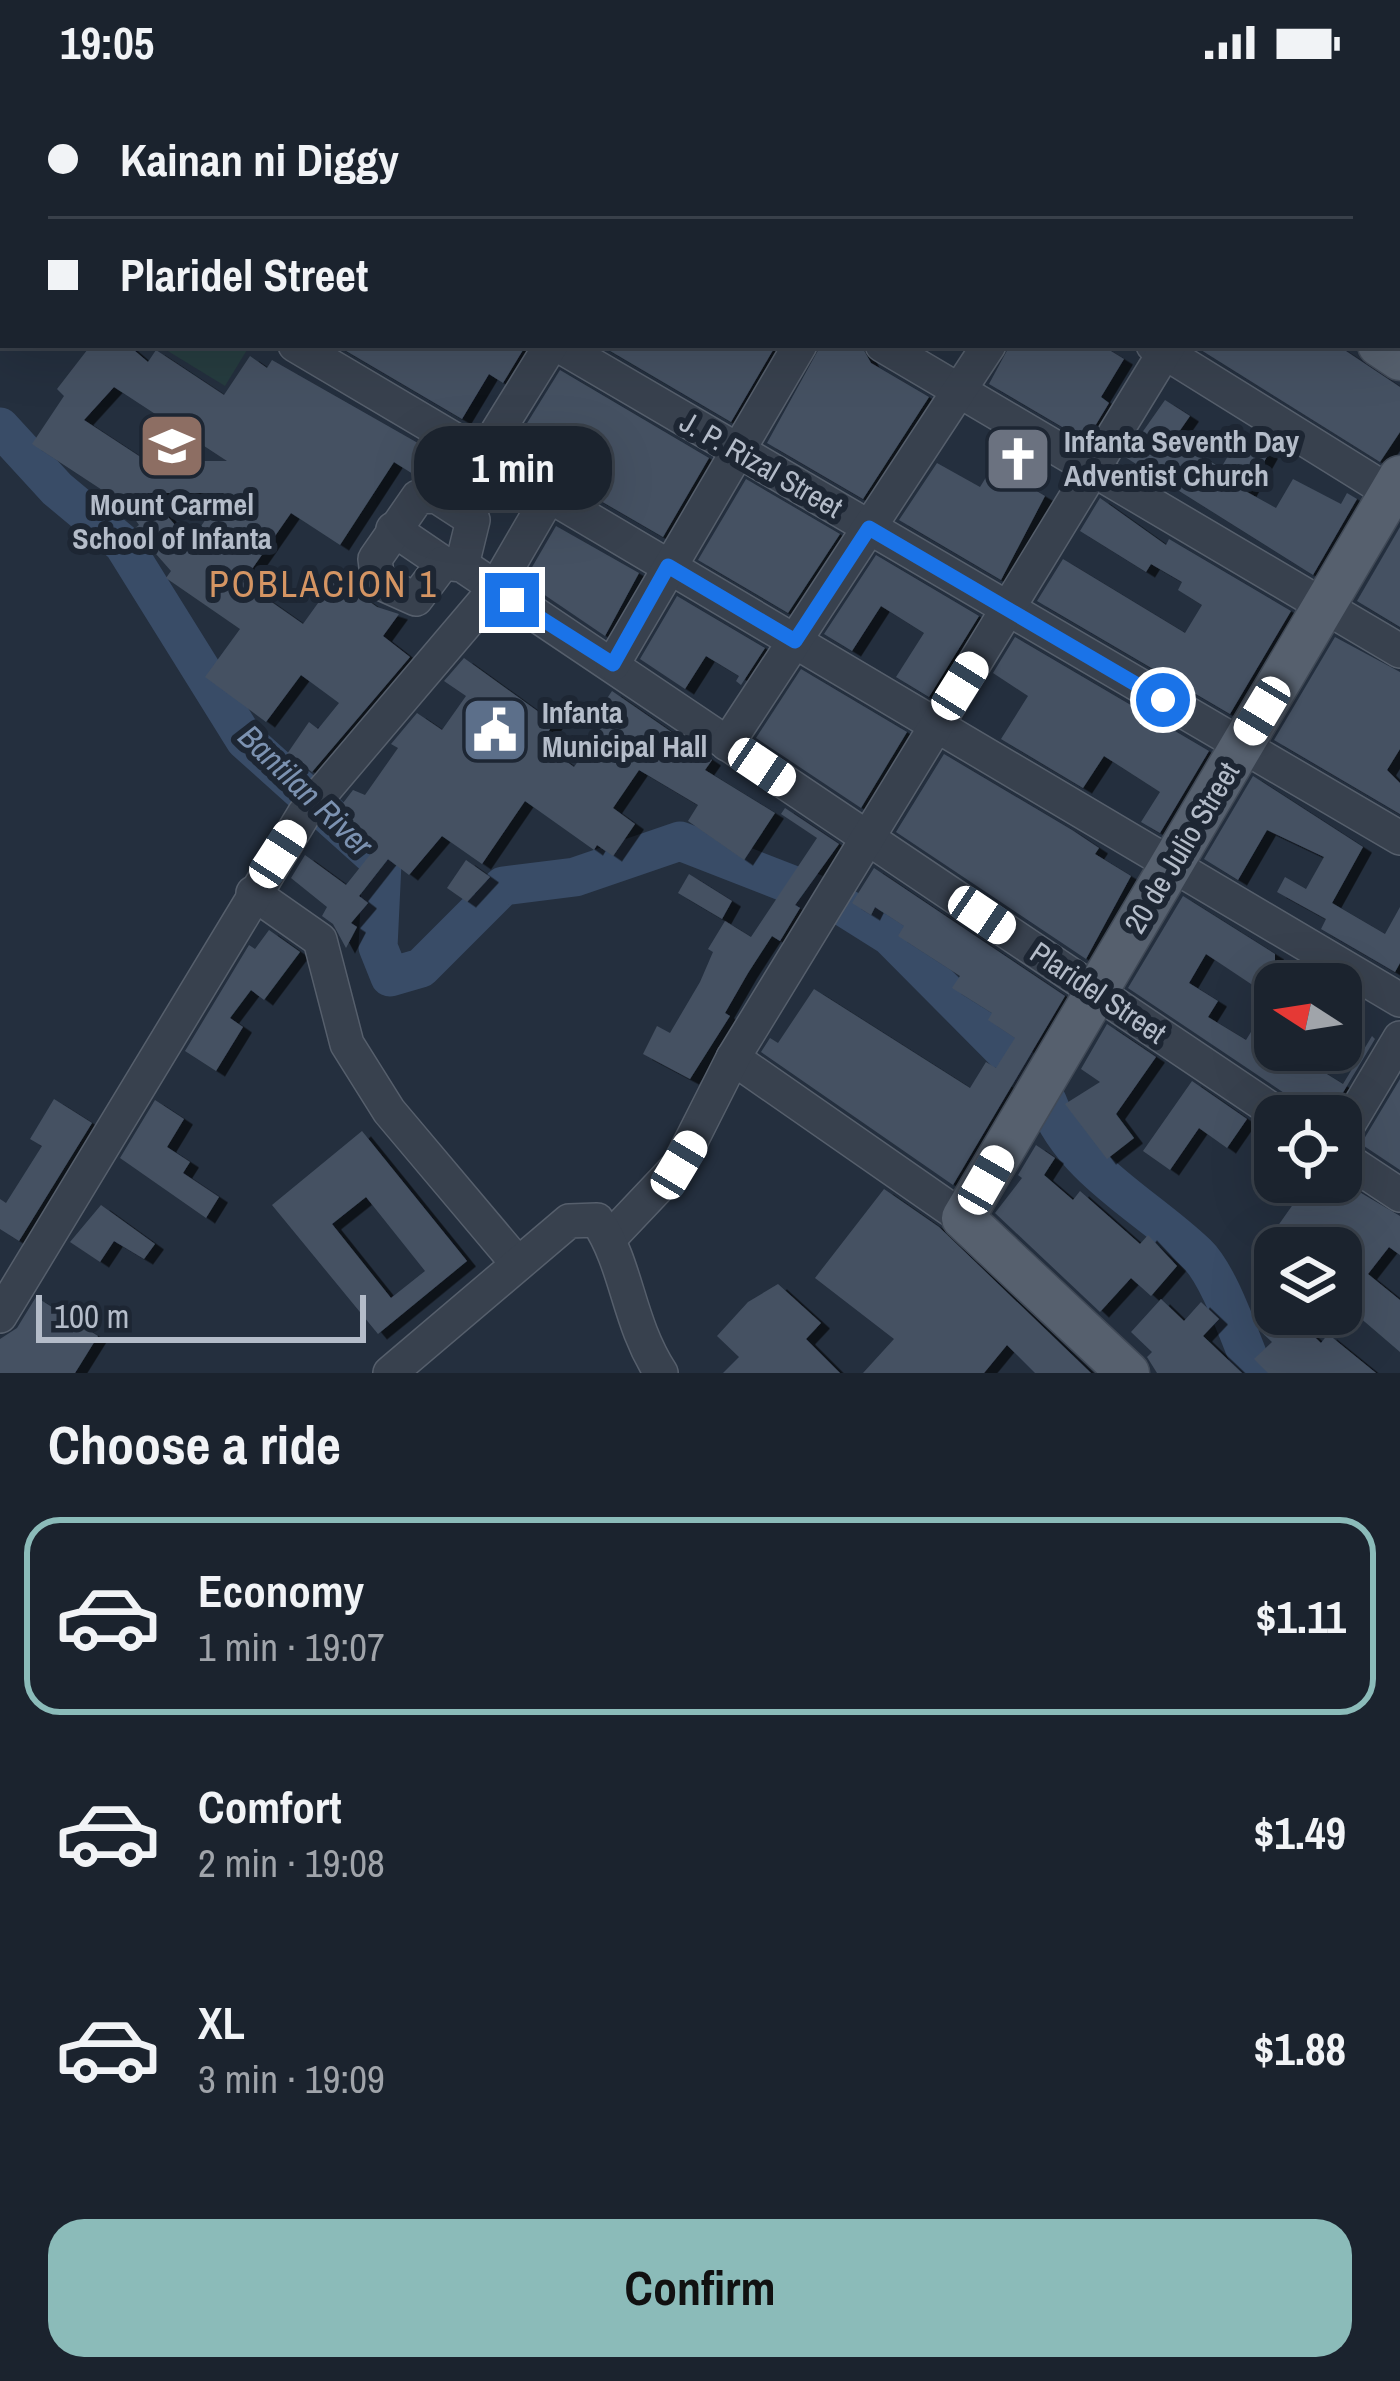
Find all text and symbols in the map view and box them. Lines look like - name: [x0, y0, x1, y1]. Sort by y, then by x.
- text: 19:05: [60, 12, 154, 73]
- text: Kainan ni Diggy: [120, 129, 399, 190]
- text: Plaridel Street: [120, 244, 368, 305]
- street label: J. P. Rizal Street: [673, 401, 850, 527]
- school or university icon: Mount Carmel School of Infanta: [137, 411, 207, 481]
- place label: Infanta Seventh Day Adventist Church: [1064, 421, 1299, 495]
- church icon: Infanta Seventh Day Adventist Church: [983, 424, 1053, 494]
- callout: 1 min: [413, 426, 611, 510]
- text: 1 min: [471, 442, 555, 494]
- place label: Mount Carmel School of Infanta: [72, 484, 272, 558]
- district label: POBLACION 1: [209, 560, 439, 608]
- route end: [485, 573, 539, 627]
- car: [926, 646, 994, 726]
- car: [1228, 671, 1296, 751]
- route start: [1136, 673, 1190, 727]
- place label: Infanta Municipal Hall: [542, 692, 707, 766]
- public building icon: Infanta Municipal Hall: [460, 695, 530, 765]
- water label: Bantilan River: [229, 715, 384, 866]
- car: [722, 732, 802, 802]
- street label: 20 de Julio Street: [1114, 754, 1248, 940]
- car: [243, 814, 313, 894]
- car: [942, 880, 1022, 950]
- street label: Plaridel Street: [1023, 932, 1174, 1052]
- north arrow: [1254, 963, 1362, 1071]
- map controls: [1254, 963, 1362, 1335]
- button: locate: [1254, 1095, 1362, 1203]
- car: [645, 1125, 713, 1205]
- car: [952, 1140, 1020, 1220]
- button: layers: [1254, 1227, 1362, 1335]
- scale bar: [36, 1289, 366, 1342]
- text: 100 m: [54, 1294, 129, 1338]
- text: Choose a ride: [48, 1408, 341, 1481]
- text: Economy: [198, 1560, 364, 1621]
- icon: car: [54, 1562, 162, 1670]
- text: $1.11: [1256, 1586, 1346, 1647]
- text: 1 min · 19:07: [198, 1621, 385, 1673]
- text: Comfort: [198, 1776, 341, 1837]
- icon: car: [54, 1778, 162, 1886]
- text: $1.49: [1254, 1802, 1346, 1863]
- text: 2 min · 19:08: [198, 1837, 385, 1889]
- text: XL: [198, 1992, 245, 2053]
- icon: car: [54, 1994, 162, 2102]
- text: $1.88: [1254, 2018, 1346, 2079]
- text: 3 min · 19:09: [198, 2053, 385, 2105]
- button: Confirm: [48, 2219, 1352, 2357]

